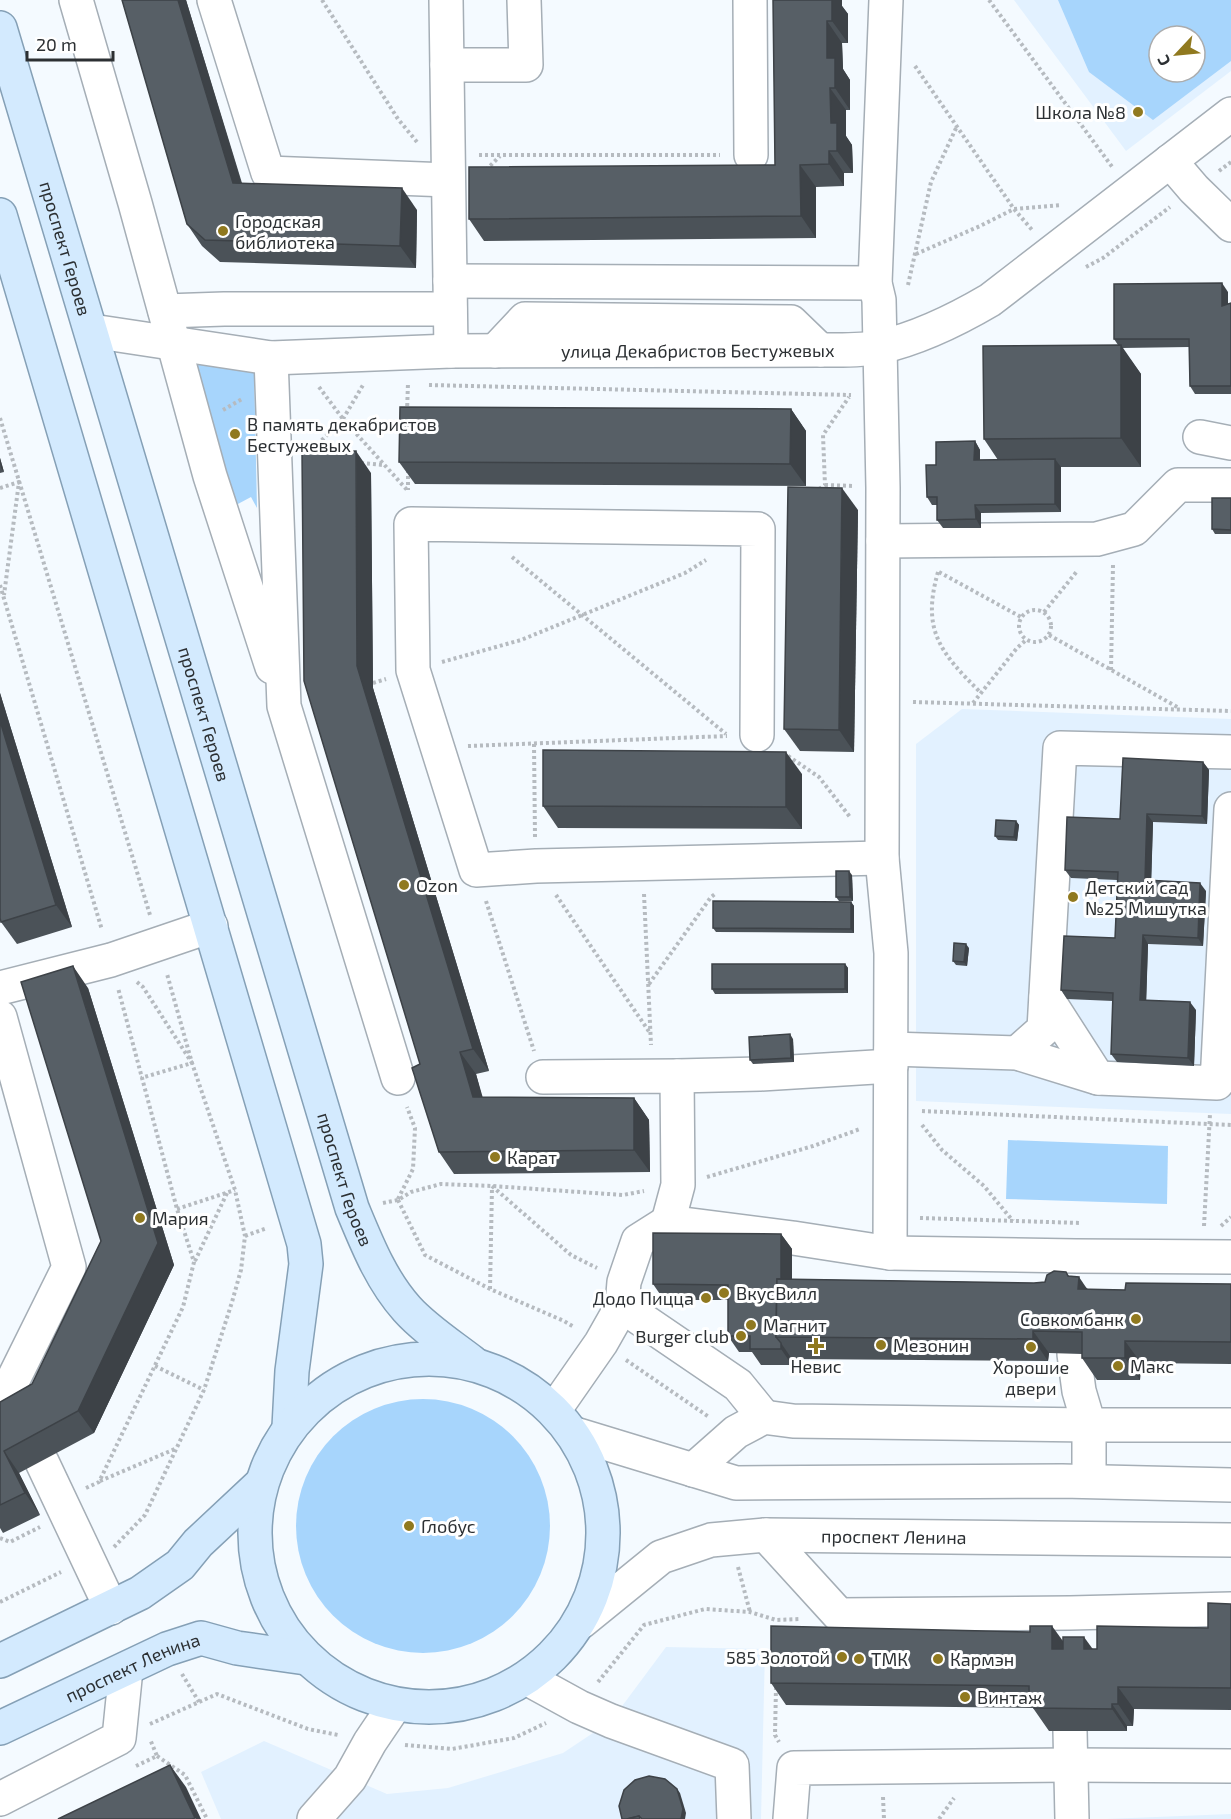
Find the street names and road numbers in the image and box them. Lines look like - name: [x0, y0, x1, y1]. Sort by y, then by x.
- street label: проспект Героев: [35, 179, 96, 318]
- street label: улица Декабристов Бестужевых: [561, 339, 835, 362]
- street label: проспект Героев: [174, 644, 235, 784]
- street label: проспект Героев: [313, 1110, 378, 1250]
- street label: проспект Ленина: [821, 1525, 967, 1548]
- street label: проспект Ленина: [61, 1628, 203, 1707]

